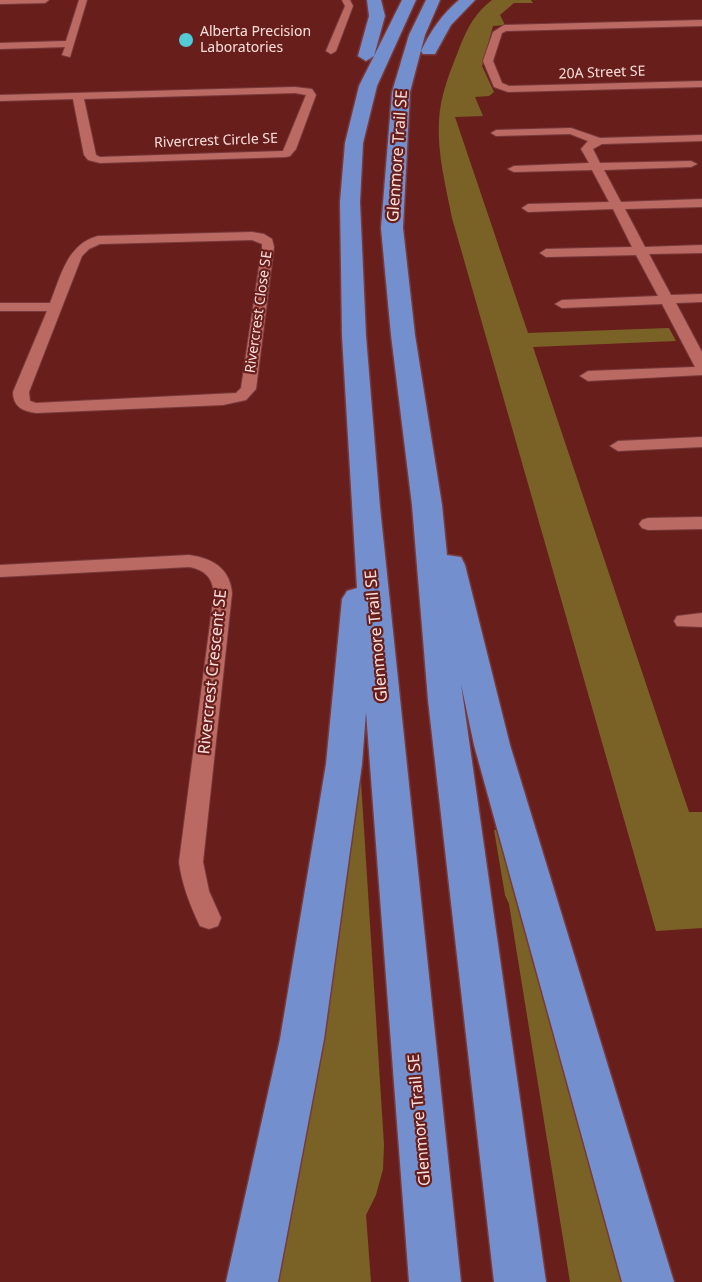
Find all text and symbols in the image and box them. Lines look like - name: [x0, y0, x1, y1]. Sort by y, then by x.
- place label: Alberta Precision Laboratories: [200, 24, 311, 56]
- marker: Alberta Precision Laboratories: [177, 31, 195, 49]
- street label: 20A Street SE: [558, 63, 646, 83]
- street label: Glenmore Trail SE: [384, 89, 412, 223]
- street label: Rivercrest Circle SE: [154, 130, 278, 152]
- street label: Rivercrest Close SE: [242, 250, 276, 374]
- street label: Glenmore Trail SE: [362, 569, 392, 703]
- street label: Rivercrest Crescent SE: [195, 589, 231, 755]
- street label: Glenmore Trail SE: [405, 1053, 435, 1187]

